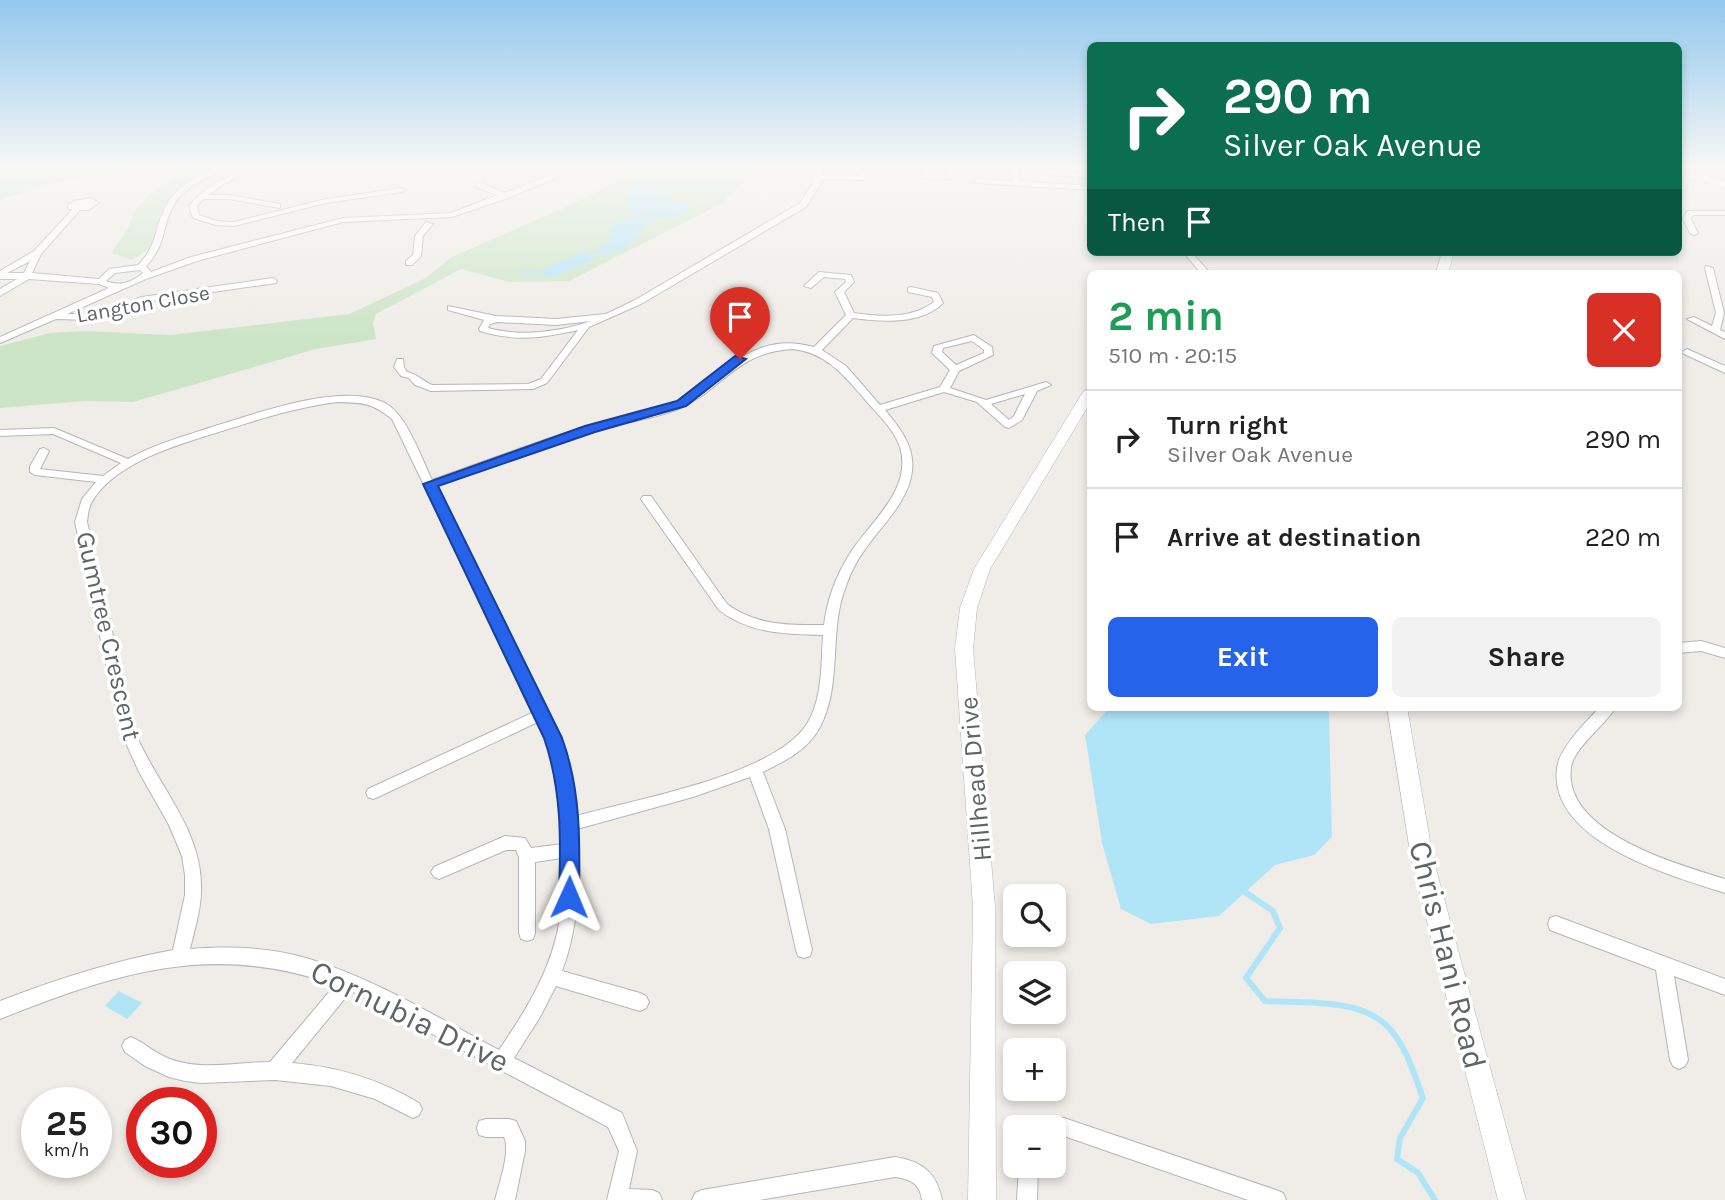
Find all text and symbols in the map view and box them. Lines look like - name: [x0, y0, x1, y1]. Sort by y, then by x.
- text: 290 m: [1223, 68, 1372, 125]
- icon: right: [1108, 70, 1199, 161]
- text: Silver Oak Avenue: [1223, 127, 1482, 164]
- icon: arrive: [1180, 203, 1218, 241]
- text: Then: [1108, 207, 1166, 238]
- street label: Langton Close: [74, 280, 212, 328]
- pin: [710, 287, 770, 359]
- text: 2 min: [1108, 291, 1224, 341]
- button: close: [1587, 293, 1661, 367]
- icon: arrive: [721, 298, 759, 336]
- text: 510 m · 20:15: [1108, 342, 1237, 369]
- text: Turn right: [1167, 410, 1288, 441]
- icon: right: [1108, 420, 1146, 458]
- text: 290 m: [1585, 424, 1661, 455]
- text: Silver Oak Avenue: [1167, 441, 1353, 468]
- icon: arrive: [1108, 518, 1146, 556]
- text: Arrive at destination: [1167, 522, 1421, 553]
- text: 220 m: [1585, 522, 1661, 553]
- street label: Gumtree Crescent: [69, 529, 148, 744]
- button: Exit: [1108, 617, 1378, 697]
- button: Share: [1392, 617, 1661, 697]
- street label: Hillhead Drive: [953, 695, 998, 863]
- street label: Chris Hani Road: [1401, 837, 1494, 1073]
- position arrow: [532, 860, 606, 934]
- map controls: [1003, 884, 1066, 1178]
- button: search: [1003, 884, 1066, 947]
- street label: Cornubia Drive: [305, 953, 515, 1080]
- button: layers: [1003, 961, 1066, 1024]
- button: +: [1003, 1038, 1066, 1101]
- speed limit sign: 30: [126, 1087, 217, 1178]
- text: 25: [46, 1103, 87, 1144]
- button: −: [1003, 1115, 1066, 1178]
- text: km/h: [44, 1139, 89, 1161]

